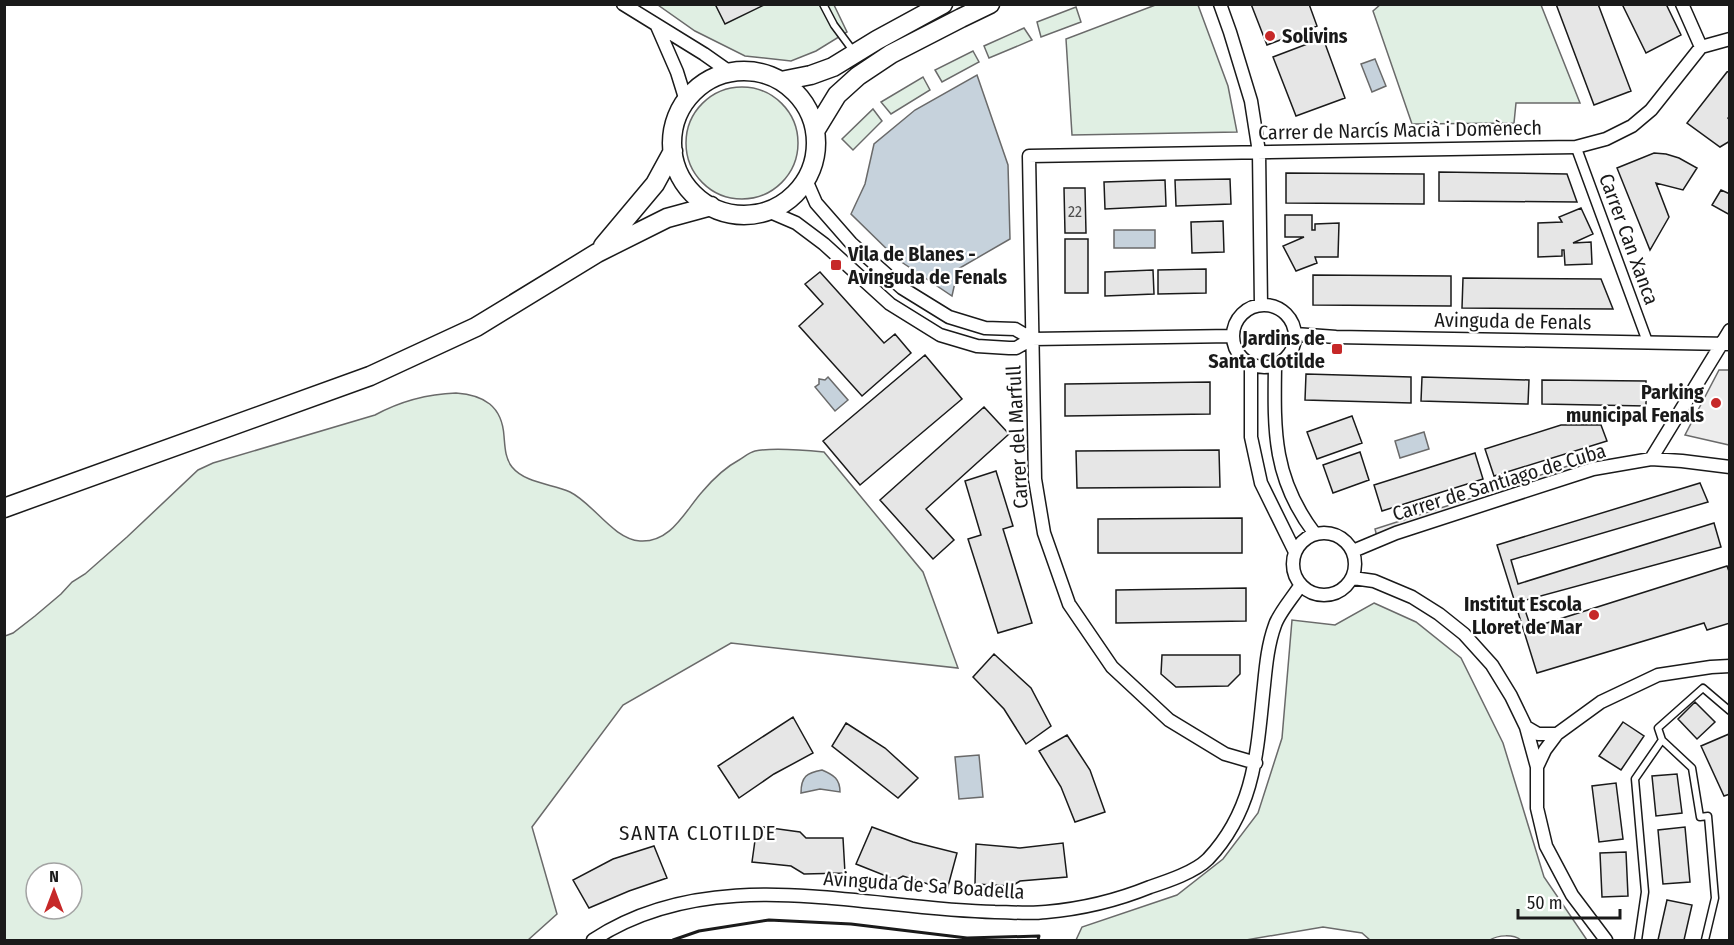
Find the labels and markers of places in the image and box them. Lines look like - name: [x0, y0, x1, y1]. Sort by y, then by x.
- place label: Solivins: [1282, 24, 1348, 48]
- marker: Solivins: [1263, 29, 1277, 43]
- place label: Vila de Blanes - Avinguda de Fenals: [847, 242, 1007, 289]
- marker: Vila de Blanes - Avinguda de Fenals: [829, 258, 843, 272]
- place label: Jardins de Santa Clotilde: [1208, 326, 1325, 373]
- marker: Jardins de Santa Clotilde: [1330, 342, 1344, 356]
- place label: Parking municipal Fenals: [1566, 380, 1704, 427]
- marker: Parking municipal Fenals: [1709, 396, 1723, 410]
- place label: Institut Escola Lloret de Mar: [1464, 592, 1583, 639]
- marker: Institut Escola Lloret de Mar: [1587, 608, 1601, 622]

